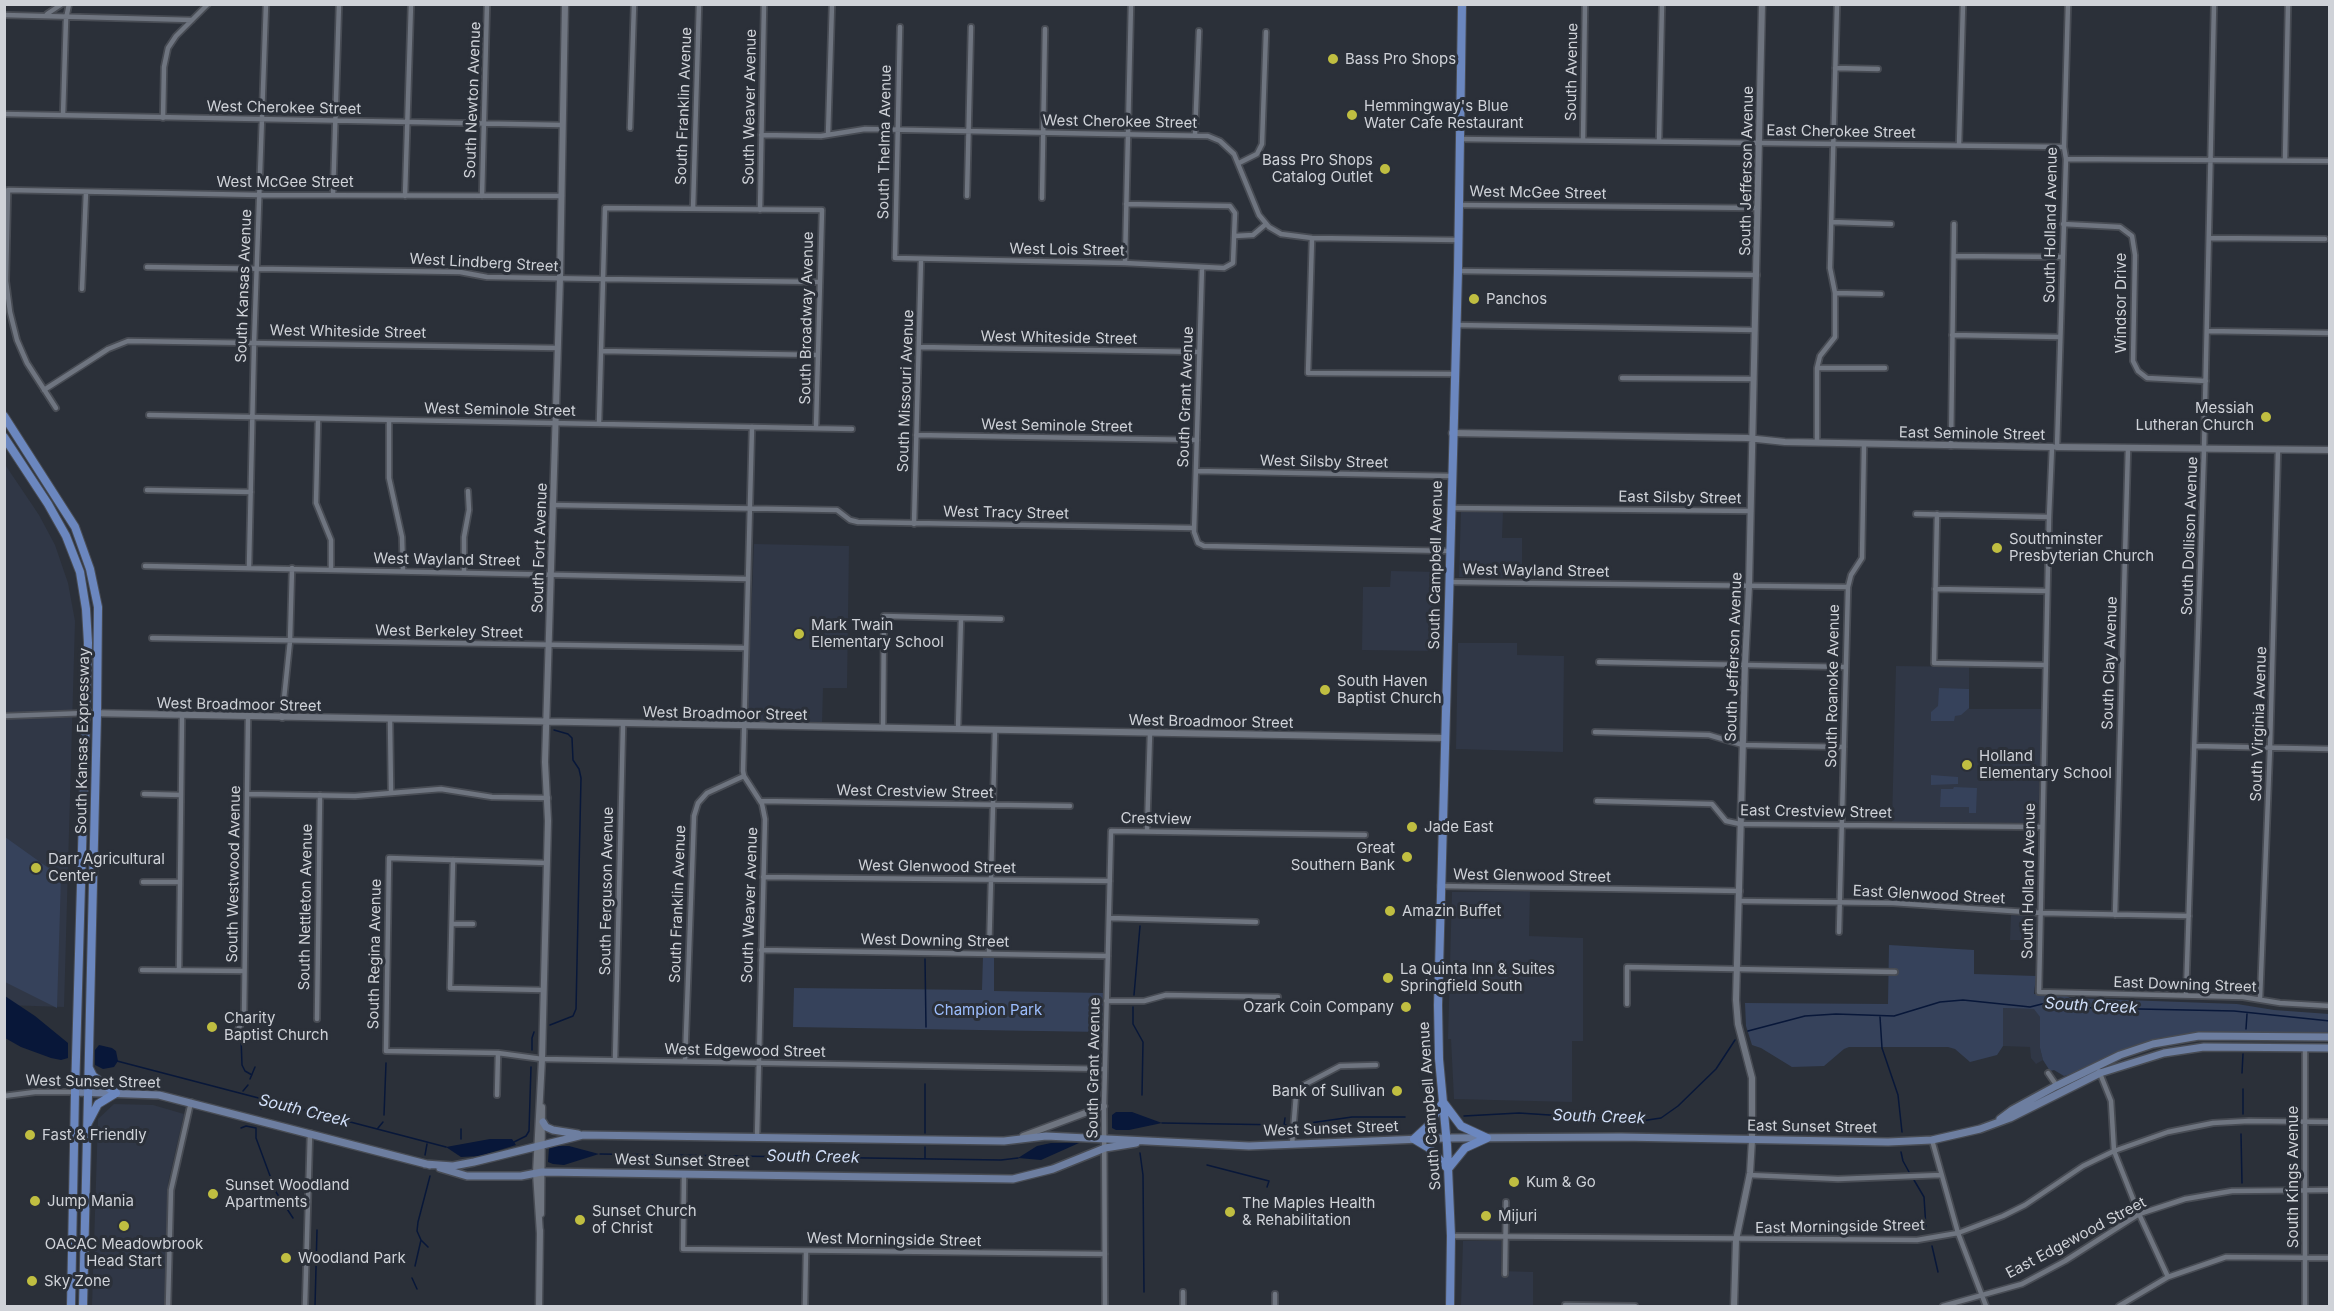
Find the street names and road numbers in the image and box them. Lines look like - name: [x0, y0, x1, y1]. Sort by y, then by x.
- street label: South Newton Avenue: [461, 21, 485, 179]
- street label: South Avenue: [1562, 23, 1582, 121]
- street label: South Franklin Avenue: [672, 27, 696, 185]
- street label: South Weaver Avenue: [740, 29, 760, 185]
- street label: South Thelma Avenue: [875, 64, 895, 220]
- street label: South Jefferson Avenue: [1737, 86, 1757, 256]
- street label: West Cherokee Street: [207, 98, 361, 118]
- street label: West Cherokee Street: [1043, 112, 1197, 132]
- street label: East Cherokee Street: [1766, 122, 1916, 142]
- street label: South Holland Avenue: [2041, 147, 2061, 303]
- street label: West McGee Street: [216, 173, 354, 191]
- street label: West McGee Street: [1469, 183, 1607, 203]
- street label: South Kansas Avenue: [232, 209, 256, 363]
- street label: South Broadway Avenue: [796, 231, 818, 405]
- street label: West Lois Street: [1009, 240, 1125, 260]
- street label: West Lindberg Street: [409, 250, 559, 276]
- street label: Windsor Drive: [2112, 253, 2130, 353]
- street label: South Missouri Avenue: [894, 309, 918, 473]
- street label: West Whiteside Street: [270, 322, 426, 342]
- street label: South Grant Avenue: [1175, 326, 1197, 468]
- street label: West Whiteside Street: [981, 328, 1137, 348]
- street label: West Seminole Street: [424, 400, 576, 420]
- street label: West Seminole Street: [981, 416, 1133, 436]
- street label: East Seminole Street: [1899, 424, 2045, 444]
- street label: West Silsby Street: [1260, 452, 1388, 472]
- street label: South Dollison Avenue: [2178, 456, 2202, 616]
- street label: South Campbell Avenue: [1426, 480, 1446, 650]
- street label: South Fort Avenue: [529, 483, 551, 613]
- street label: East Silsby Street: [1618, 488, 1742, 508]
- street label: West Tracy Street: [943, 503, 1069, 523]
- street label: West Wayland Street: [373, 550, 521, 570]
- street label: West Wayland Street: [1462, 561, 1610, 581]
- street label: South Jefferson Avenue: [1722, 572, 1746, 742]
- street label: South Clay Avenue: [2099, 596, 2121, 730]
- street label: South Roanoke Avenue: [1823, 604, 1843, 768]
- street label: West Berkeley Street: [375, 622, 523, 642]
- street label: South Virginia Avenue: [2247, 646, 2271, 802]
- street label: South Kansas Expressway: [72, 648, 94, 834]
- street label: West Broadmoor Street: [156, 695, 322, 715]
- street label: West Broadmoor Street: [642, 704, 808, 724]
- street label: West Broadmoor Street: [1128, 712, 1294, 732]
- street label: West Crestview Street: [836, 782, 994, 802]
- street label: South Westwood Avenue: [223, 785, 245, 963]
- street label: East Crestview Street: [1740, 802, 1892, 822]
- street label: South Holland Avenue: [2019, 803, 2039, 959]
- street label: South Ferguson Avenue: [597, 807, 617, 975]
- street label: Crestview: [1120, 809, 1192, 829]
- street label: South Nettleton Avenue: [296, 823, 316, 991]
- street label: South Franklin Avenue: [666, 825, 690, 983]
- street label: South Weaver Avenue: [738, 827, 762, 983]
- street label: West Glenwood Street: [858, 857, 1016, 877]
- street label: West Glenwood Street: [1453, 866, 1611, 886]
- street label: South Regina Avenue: [365, 879, 385, 1029]
- street label: East Glenwood Street: [1852, 882, 2006, 908]
- street label: West Downing Street: [860, 931, 1010, 951]
- street label: East Downing Street: [2113, 974, 2257, 996]
- street label: South Grant Avenue: [1084, 997, 1104, 1139]
- street label: South Campbell Avenue: [1415, 1021, 1445, 1191]
- street label: West Edgewood Street: [664, 1041, 826, 1061]
- street label: West Sunset Street: [25, 1072, 161, 1092]
- street label: South Kings Avenue: [2284, 1106, 2302, 1248]
- street label: East Sunset Street: [1747, 1117, 1877, 1137]
- street label: West Sunset Street: [1263, 1118, 1399, 1140]
- street label: West Sunset Street: [614, 1151, 750, 1171]
- street label: East Edgewood Street: [2003, 1193, 2149, 1283]
- street label: East Morningside Street: [1755, 1217, 1925, 1237]
- street label: West Morningside Street: [806, 1229, 982, 1251]

